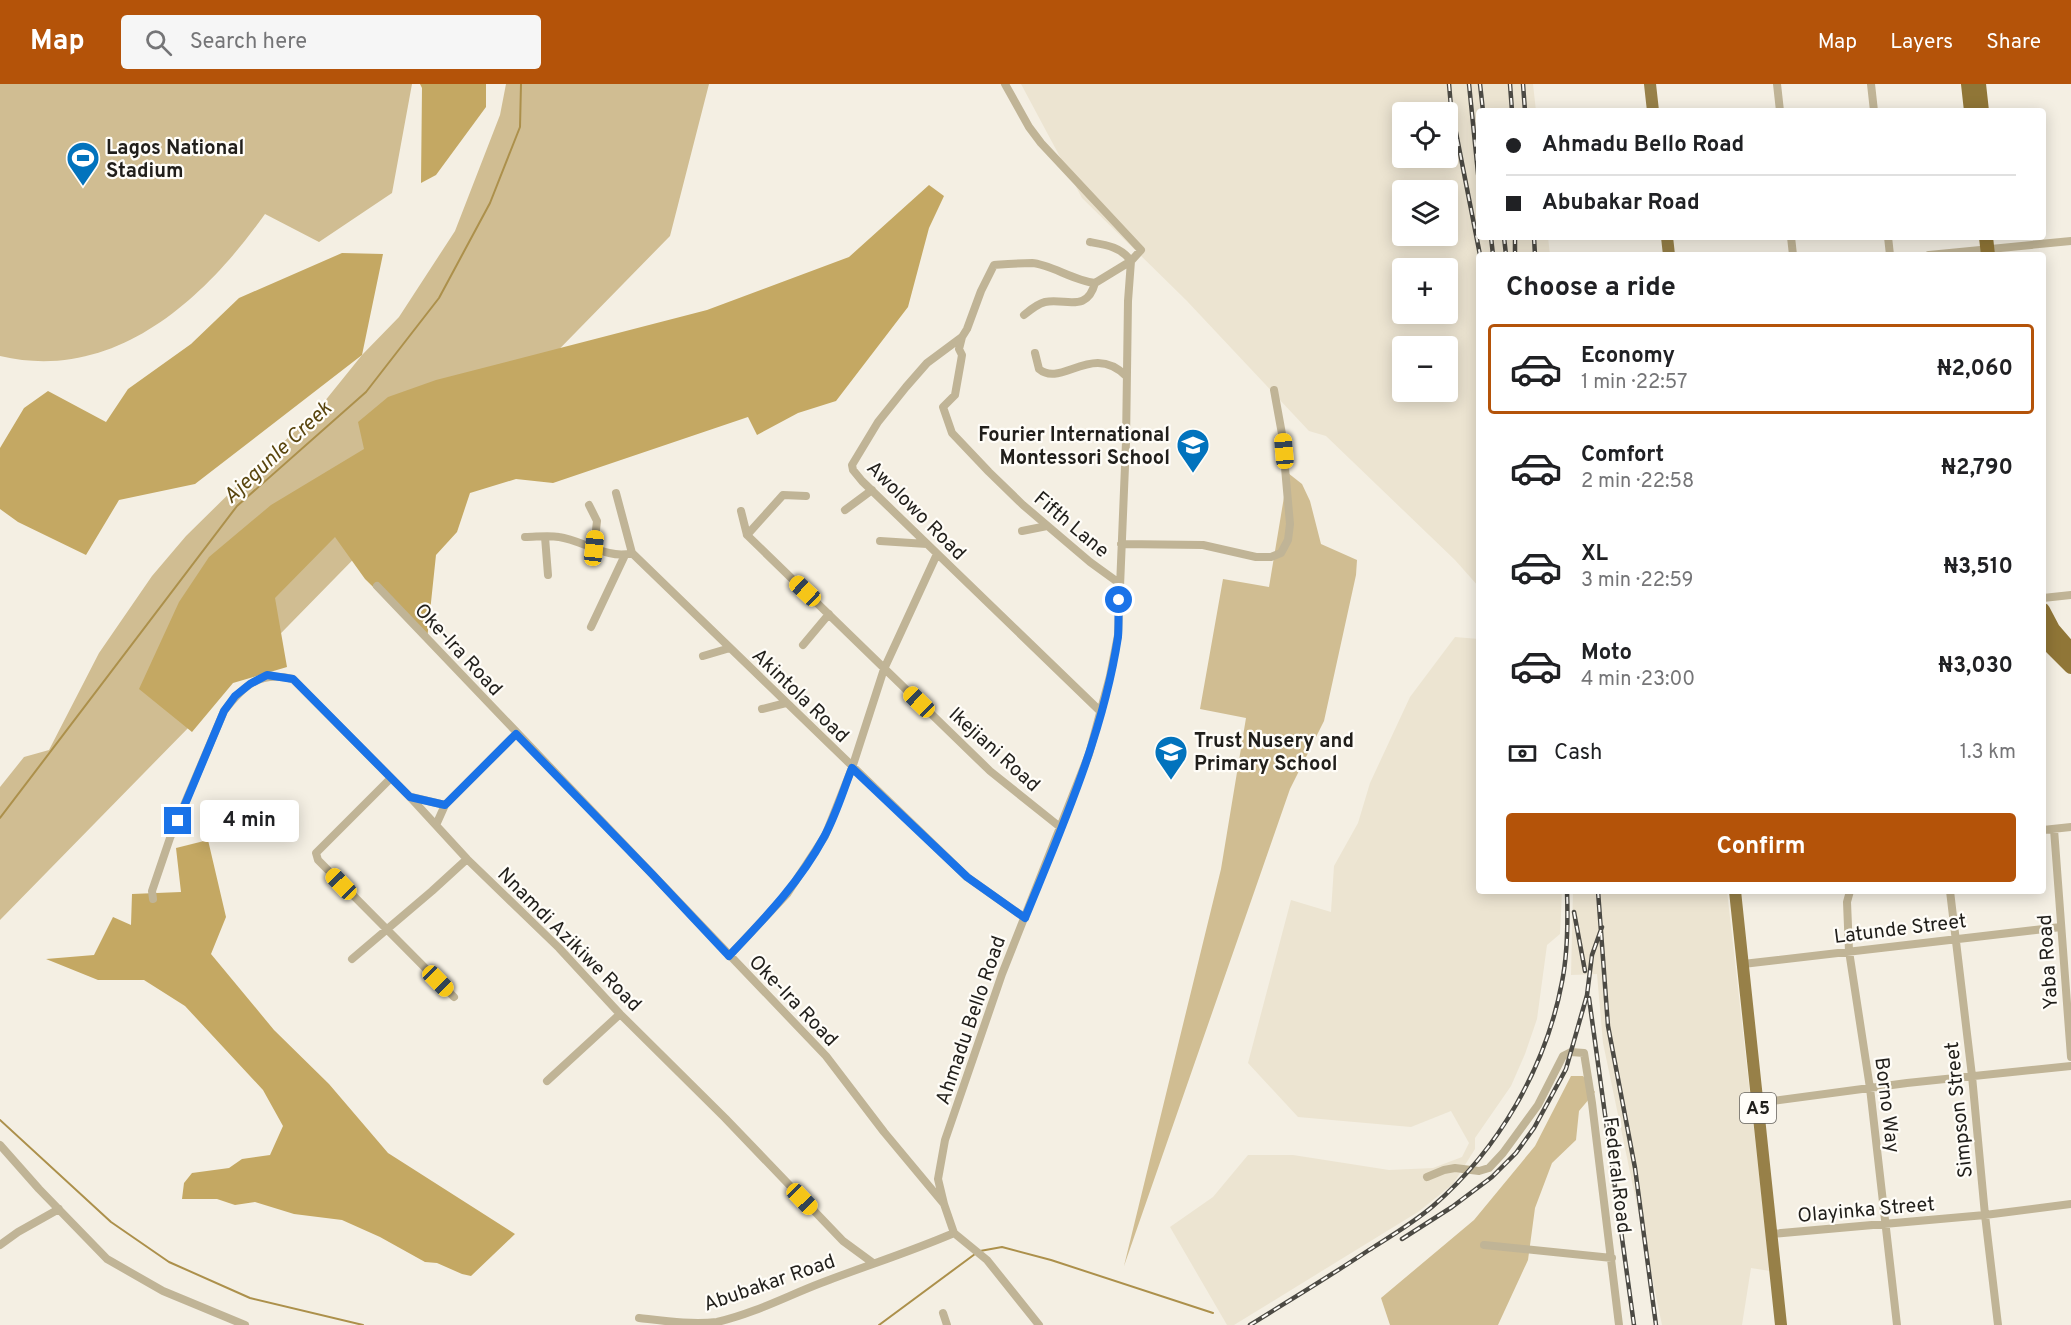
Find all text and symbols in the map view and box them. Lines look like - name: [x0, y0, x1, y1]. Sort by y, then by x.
- search box: [121, 15, 541, 69]
- text: Map: [30, 24, 85, 60]
- icon: search: [142, 26, 175, 59]
- text: Search here: [190, 29, 307, 56]
- text: Map: [1818, 29, 1857, 56]
- text: Layers: [1890, 29, 1953, 56]
- text: Share: [1986, 29, 2041, 56]
- map controls: [1392, 102, 1458, 402]
- button: locate: [1392, 102, 1458, 168]
- text: Ahmadu Bello Road: [1542, 132, 1744, 159]
- place label: Lagos National Stadium: [106, 136, 244, 185]
- sports icon: Lagos National Stadium: [65, 140, 101, 187]
- button: layers: [1392, 180, 1458, 246]
- text: Abubakar Road: [1542, 190, 1700, 217]
- button: +: [1392, 258, 1458, 324]
- text: Choose a ride: [1506, 271, 1676, 305]
- button: −: [1392, 336, 1458, 402]
- icon: car: [1509, 342, 1563, 396]
- text: Economy: [1581, 343, 1675, 370]
- text: ₦2,060: [1937, 356, 2013, 383]
- text: 1 min · 22:57: [1581, 370, 1687, 396]
- water label: Ajegunle Creek: [218, 396, 338, 510]
- place label: Fourier International Montessori School: [978, 423, 1170, 472]
- school or university icon: Fourier International Montessori School: [1175, 427, 1211, 474]
- car: [1273, 432, 1295, 470]
- icon: car: [1509, 441, 1563, 495]
- text: Comfort: [1581, 442, 1664, 469]
- text: ₦2,790: [1941, 455, 2013, 482]
- street label: Awolowo Road: [860, 456, 971, 567]
- text: 2 min · 22:58: [1581, 469, 1694, 495]
- street label: Fifth Lane: [1028, 486, 1114, 565]
- car: [583, 529, 605, 567]
- icon: car: [1509, 540, 1563, 594]
- text: XL: [1581, 541, 1608, 568]
- text: ₦3,510: [1943, 554, 2013, 581]
- text: 3 min · 22:59: [1581, 568, 1694, 594]
- car: [786, 572, 824, 610]
- route start: [1105, 586, 1132, 613]
- street label: Oke-Ira Road: [408, 598, 507, 702]
- icon: car: [1509, 639, 1563, 693]
- text: Moto: [1581, 640, 1632, 667]
- street label: Akintola Road: [745, 643, 854, 749]
- text: ₦3,030: [1938, 653, 2013, 680]
- text: 4 min · 23:00: [1581, 667, 1695, 693]
- car: [900, 683, 938, 721]
- street label: Ikejiani Road: [942, 702, 1045, 799]
- place label: Trust Nusery and Primary School: [1194, 729, 1354, 778]
- school or university icon: Trust Nusery and Primary School: [1153, 734, 1189, 781]
- icon: cash: [1506, 737, 1539, 770]
- text: Cash: [1554, 740, 1603, 767]
- text: 1.3 km: [1960, 740, 2016, 766]
- callout: 4 min: [199, 800, 298, 842]
- route end: [164, 807, 191, 834]
- text: 4 min: [223, 808, 276, 834]
- button: Confirm: [1506, 813, 2016, 882]
- street label: Nnamdi Azikiwe Road: [491, 863, 646, 1018]
- car: [322, 865, 360, 903]
- street label: Latunde Street: [1833, 909, 1968, 951]
- street label: Yaba Road: [2033, 914, 2065, 1010]
- street label: Ahmadu Bello Road: [931, 933, 1013, 1109]
- street label: Oke-Ira Road: [742, 950, 843, 1053]
- car: [419, 962, 457, 1000]
- street label: Simpson Street: [1940, 1040, 1980, 1179]
- street label: Borno Way: [1867, 1056, 1905, 1155]
- road number: A5: [1740, 1093, 1776, 1123]
- street label: Federal Road: [1596, 1116, 1636, 1235]
- car: [783, 1180, 821, 1218]
- street label: Olayinka Street: [1796, 1192, 1936, 1230]
- street label: Abubakar Road: [700, 1249, 839, 1319]

